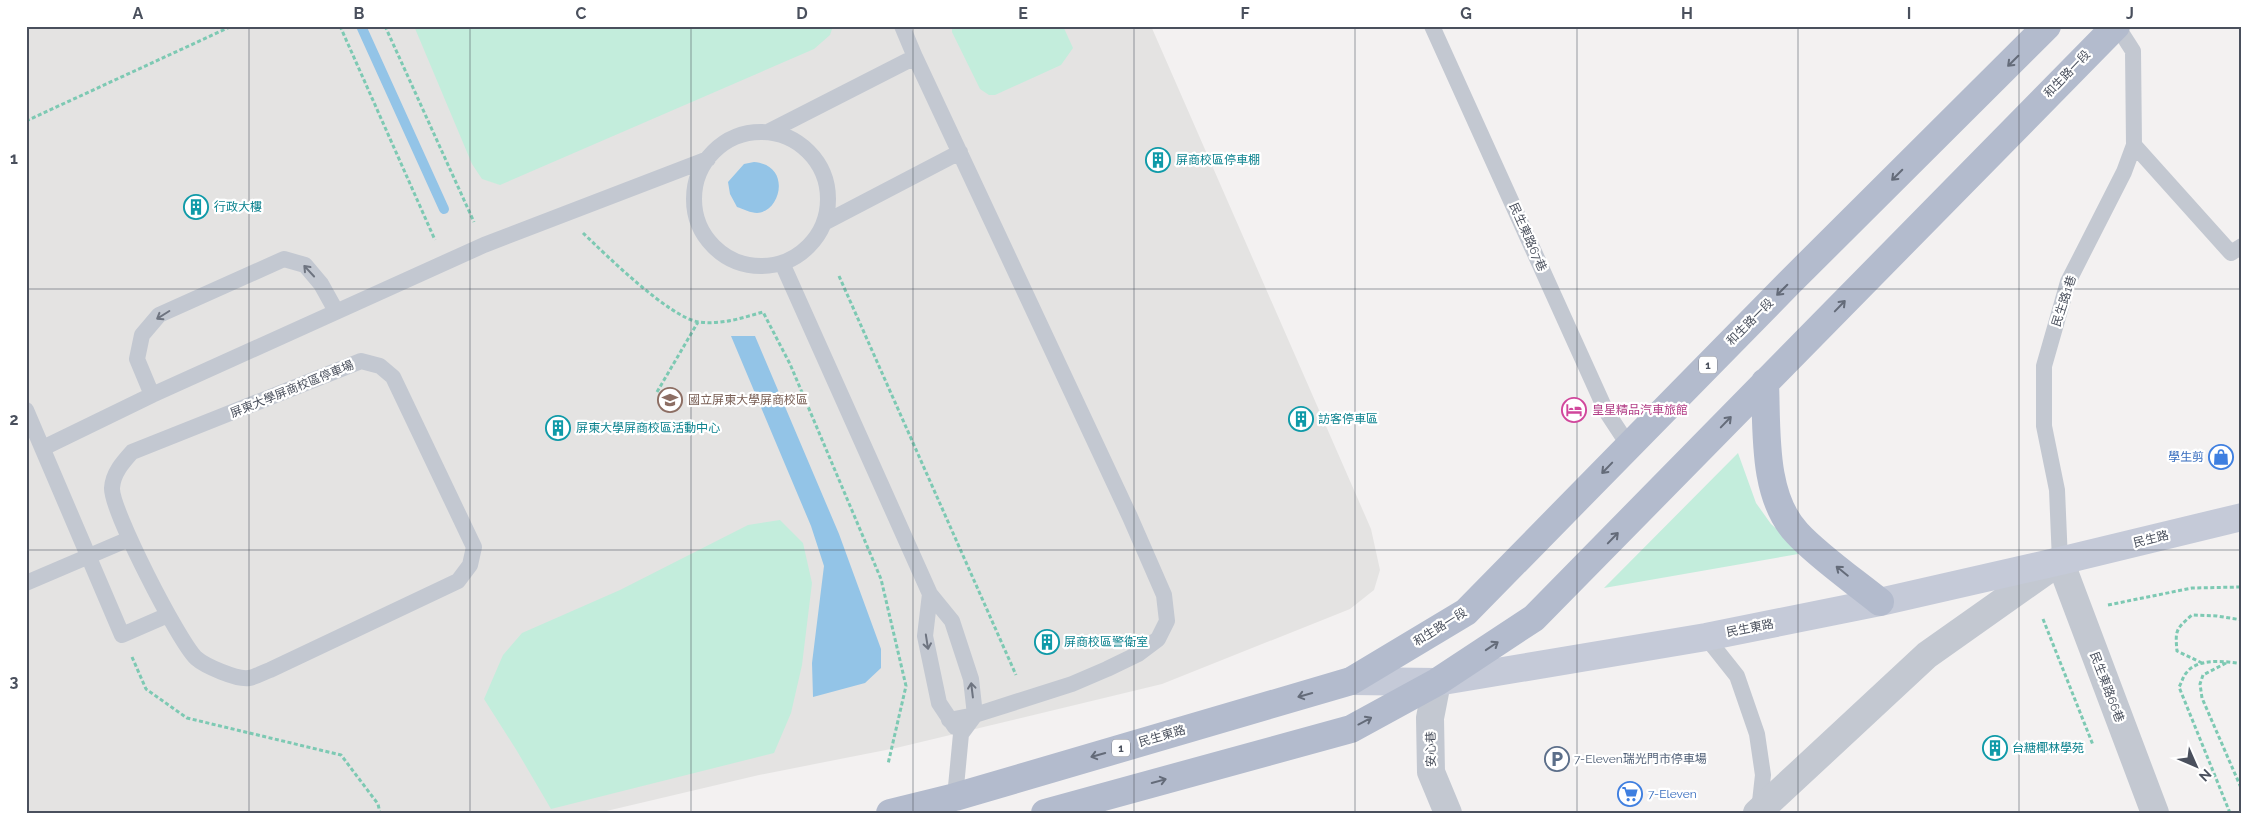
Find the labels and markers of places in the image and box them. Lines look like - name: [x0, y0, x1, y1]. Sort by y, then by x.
- building icon: 屏商校區停車棚: [1145, 147, 1171, 173]
- place label: 屏商校區停車棚: [1176, 153, 1260, 167]
- building icon: 行政大樓: [183, 194, 209, 220]
- place label: 行政大樓: [214, 200, 262, 214]
- school or university icon: 國立屏東大學屏商校區: [657, 387, 683, 413]
- place label: 國立屏東大學屏商校區: [688, 393, 808, 407]
- hotel icon: 皇星精品汽車旅館: [1561, 397, 1587, 423]
- place label: 皇星精品汽車旅館: [1592, 403, 1688, 417]
- building icon: 訪客停車區: [1288, 406, 1314, 432]
- place label: 訪客停車區: [1318, 412, 1378, 426]
- building icon: 屏東大學屏商校區活動中心: [545, 415, 571, 441]
- place label: 屏東大學屏商校區活動中心: [576, 421, 720, 435]
- shop icon: 學生剪: [2208, 444, 2234, 470]
- place label: 學生剪: [2168, 450, 2204, 464]
- building icon: 屏商校區警衛室: [1034, 629, 1060, 655]
- place label: 屏商校區警衛室: [1064, 635, 1148, 649]
- building icon: 台糖椰林學苑: [1982, 735, 2008, 761]
- place label: 台糖椰林學苑: [2012, 741, 2084, 755]
- parking icon: 7-Eleven瑞光門市停車場: [1544, 746, 1570, 772]
- place label: 7-Eleven瑞光門市停車場: [1574, 752, 1707, 766]
- supermarket icon: 7-Eleven: [1617, 781, 1643, 807]
- place label: 7-Eleven: [1648, 787, 1697, 801]

